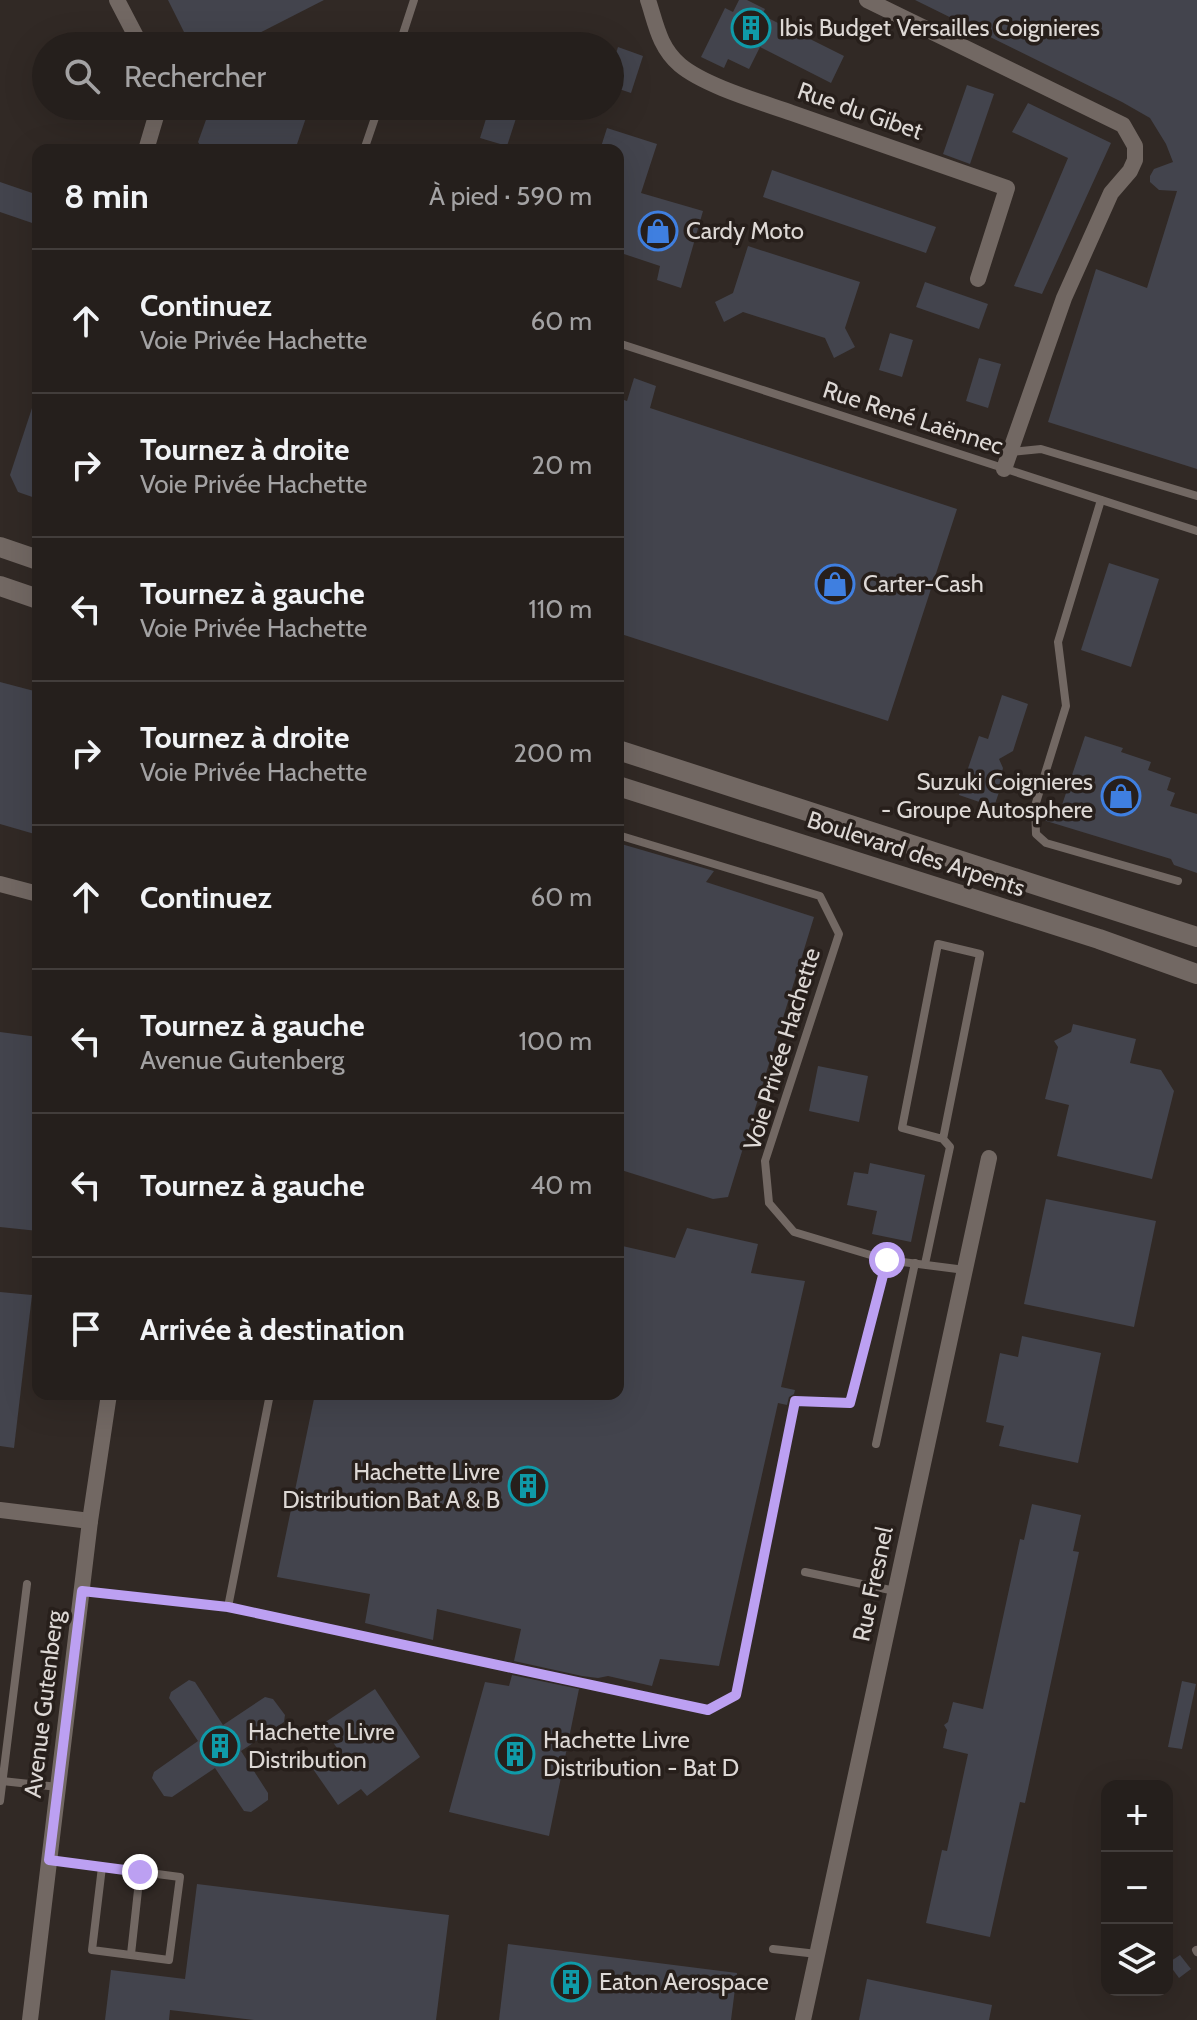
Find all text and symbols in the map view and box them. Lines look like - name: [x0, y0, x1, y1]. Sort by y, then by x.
- building icon: Ibis Budget Versailles Coignieres: [730, 7, 772, 49]
- place label: Ibis Budget Versailles Coignieres: [779, 13, 1100, 42]
- search box: [32, 32, 624, 120]
- icon: search: [60, 54, 104, 98]
- text: Rechercher: [124, 58, 266, 95]
- street label: Rue du Gibet: [794, 76, 927, 145]
- text: 8 min: [64, 175, 149, 217]
- text: À pied · 590 m: [429, 180, 592, 212]
- shop icon: Cardy Moto: [637, 210, 679, 252]
- place label: Cardy Moto: [686, 216, 804, 245]
- text: Continuez: [140, 287, 272, 324]
- icon: ahead: [64, 299, 108, 343]
- text: 60 m: [530, 305, 592, 337]
- text: Voie Privée Hachette: [140, 324, 367, 356]
- street label: Rue René Laënnec: [819, 375, 1007, 460]
- text: Tournez à droite: [140, 431, 349, 468]
- icon: right: [64, 443, 108, 487]
- text: 20 m: [532, 449, 592, 481]
- text: Voie Privée Hachette: [140, 468, 367, 500]
- shop icon: Carter-Cash: [814, 563, 856, 605]
- place label: Carter-Cash: [863, 569, 984, 598]
- text: Tournez à gauche: [140, 575, 365, 612]
- icon: left: [64, 587, 108, 631]
- text: 110 m: [528, 593, 592, 625]
- text: Voie Privée Hachette: [140, 612, 367, 644]
- text: Tournez à droite: [140, 719, 349, 756]
- icon: right: [64, 731, 108, 775]
- text: 200 m: [513, 737, 592, 769]
- text: Voie Privée Hachette: [140, 756, 367, 788]
- place label: Suzuki Coignieres - Groupe Autosphere: [881, 767, 1093, 824]
- shop icon: Suzuki Coignieres - Groupe Autosphere: [1100, 775, 1142, 817]
- street label: Boulevard des Arpents: [804, 805, 1029, 902]
- icon: ahead: [64, 875, 108, 919]
- text: Continuez: [140, 879, 272, 916]
- text: 60 m: [530, 881, 592, 913]
- street label: Voie Privée Hachette: [737, 944, 826, 1153]
- text: Tournez à gauche: [140, 1007, 365, 1044]
- icon: left: [64, 1019, 108, 1063]
- text: 100 m: [519, 1025, 592, 1057]
- text: Avenue Gutenberg: [140, 1044, 344, 1076]
- icon: left: [64, 1163, 108, 1207]
- text: Tournez à gauche: [140, 1167, 365, 1204]
- text: 40 m: [530, 1169, 592, 1201]
- route start: [869, 1242, 905, 1278]
- icon: arrive: [64, 1307, 108, 1351]
- text: Arrivée à destination: [140, 1311, 405, 1348]
- place label: Hachette Livre Distribution Bat A & B: [282, 1457, 500, 1514]
- building icon: Hachette Livre Distribution Bat A & B: [507, 1465, 549, 1507]
- street label: Rue Fresnel: [846, 1523, 899, 1644]
- street label: Avenue Gutenberg: [18, 1607, 70, 1799]
- place label: Hachette Livre Distribution: [248, 1717, 395, 1774]
- building icon: Hachette Livre Distribution: [199, 1725, 241, 1767]
- place label: Hachette Livre Distribution - Bat D: [543, 1725, 739, 1782]
- building icon: Hachette Livre Distribution - Bat D: [494, 1733, 536, 1775]
- map controls: [1101, 1780, 1173, 1996]
- button: +: [1101, 1780, 1173, 1852]
- button: −: [1101, 1852, 1173, 1924]
- route end: [122, 1854, 158, 1890]
- button: layers: [1101, 1924, 1173, 1996]
- building icon: Eaton Aerospace: [550, 1961, 592, 2003]
- place label: Eaton Aerospace: [599, 1967, 769, 1996]

